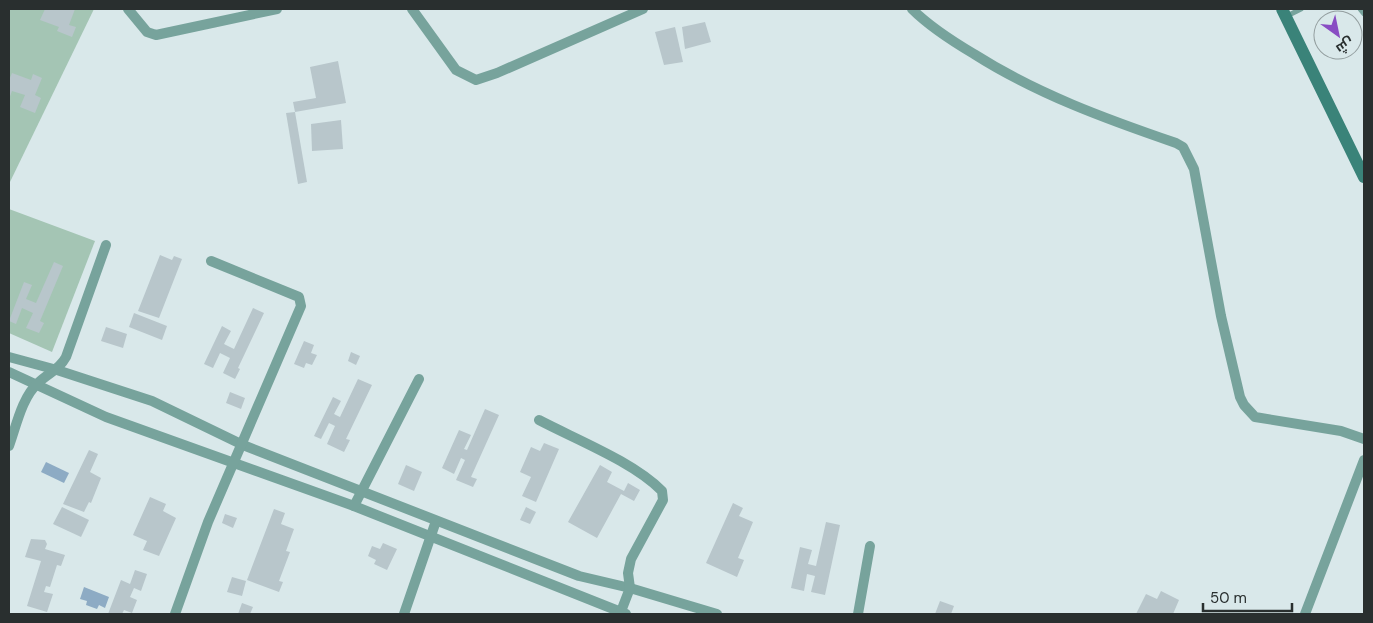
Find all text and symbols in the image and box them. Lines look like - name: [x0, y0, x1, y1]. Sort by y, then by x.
- north arrow: [1313, 10, 1363, 60]
- text: ش: [1333, 33, 1358, 58]
- scale bar: [1203, 580, 1292, 612]
- text: 50 m: [1210, 588, 1247, 608]

